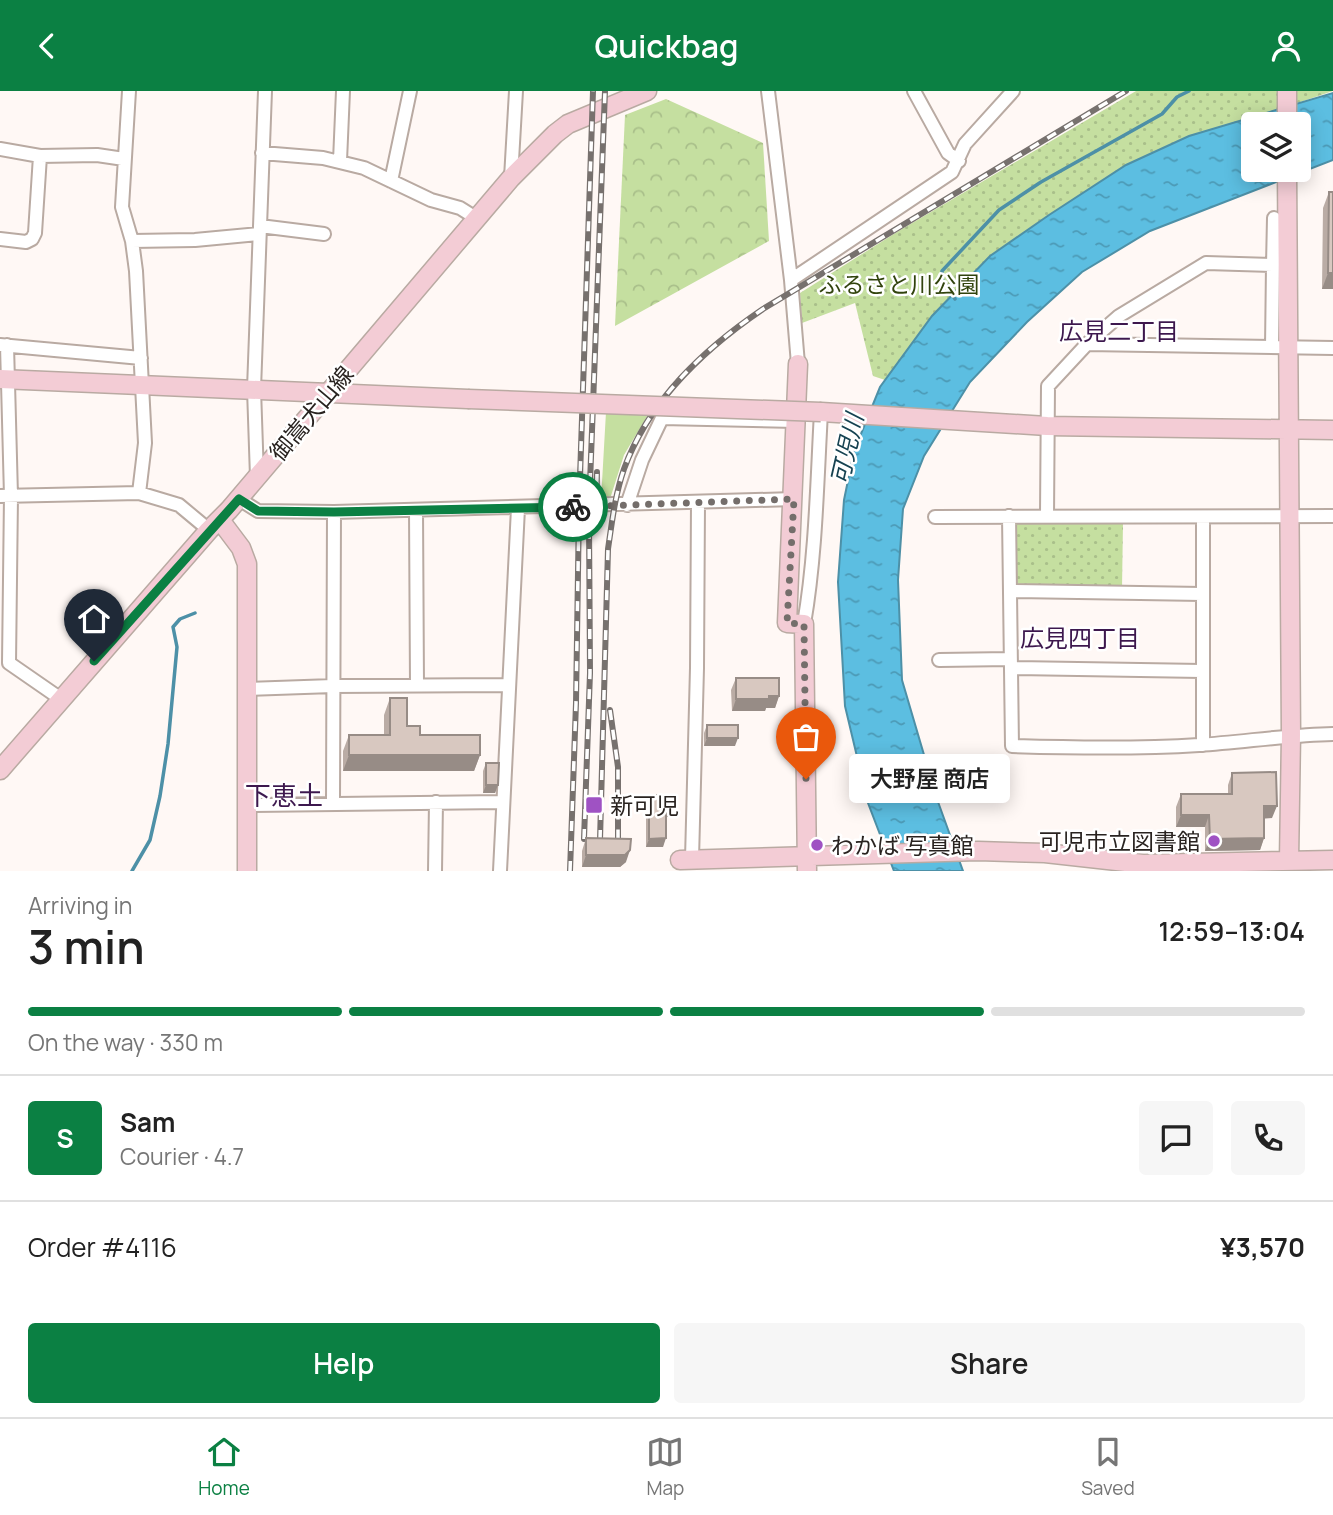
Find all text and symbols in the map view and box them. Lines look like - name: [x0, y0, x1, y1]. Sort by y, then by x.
- text: Quickbag: [595, 24, 738, 68]
- icon: back: [28, 27, 66, 65]
- icon: person: [1267, 27, 1305, 65]
- map controls: [1241, 112, 1311, 182]
- button: layers: [1241, 112, 1311, 182]
- park label: ふるさと川公園: [819, 268, 980, 300]
- district label: 広見二丁目: [1059, 314, 1179, 347]
- street label: 御嵩犬山線: [262, 359, 360, 467]
- water label: 可児川: [822, 407, 871, 488]
- courier: [538, 472, 608, 542]
- icon: bike: [554, 488, 592, 526]
- pin: [64, 589, 124, 661]
- icon: home: [75, 600, 113, 638]
- district label: 広見四丁目: [1020, 621, 1140, 654]
- pin: [776, 707, 836, 779]
- icon: bag: [787, 718, 825, 756]
- callout: 大野屋 商店: [848, 755, 1009, 803]
- text: 大野屋 商店: [870, 762, 989, 794]
- district label: 下恵土: [245, 777, 323, 813]
- place label: 新可児: [610, 789, 679, 821]
- marker: 新可児: [584, 795, 604, 815]
- place label: 可児市立図書館: [1039, 825, 1200, 857]
- place label: わかば 写真館: [831, 829, 974, 861]
- marker: 可児市立図書館: [1206, 833, 1222, 849]
- marker: わかば 写真館: [809, 837, 825, 853]
- text: Arriving in: [28, 889, 133, 921]
- text: 12:59–13:04: [1158, 913, 1305, 949]
- text: 3 min: [28, 915, 145, 978]
- text: On the way · 330 m: [28, 1026, 223, 1058]
- button: chat: [1139, 1101, 1213, 1175]
- button: phone: [1231, 1101, 1305, 1175]
- text: Sam: [120, 1104, 175, 1140]
- text: S: [56, 1120, 74, 1156]
- text: Courier · 4.7: [120, 1140, 244, 1172]
- text: Order #4116: [28, 1229, 177, 1265]
- text: ¥3,570: [1220, 1229, 1305, 1265]
- button: Help: [28, 1323, 660, 1403]
- button: Share: [674, 1323, 1305, 1403]
- tab: Home: [198, 1433, 250, 1501]
- tab: Map: [646, 1433, 684, 1501]
- tab: Saved: [1081, 1433, 1135, 1501]

